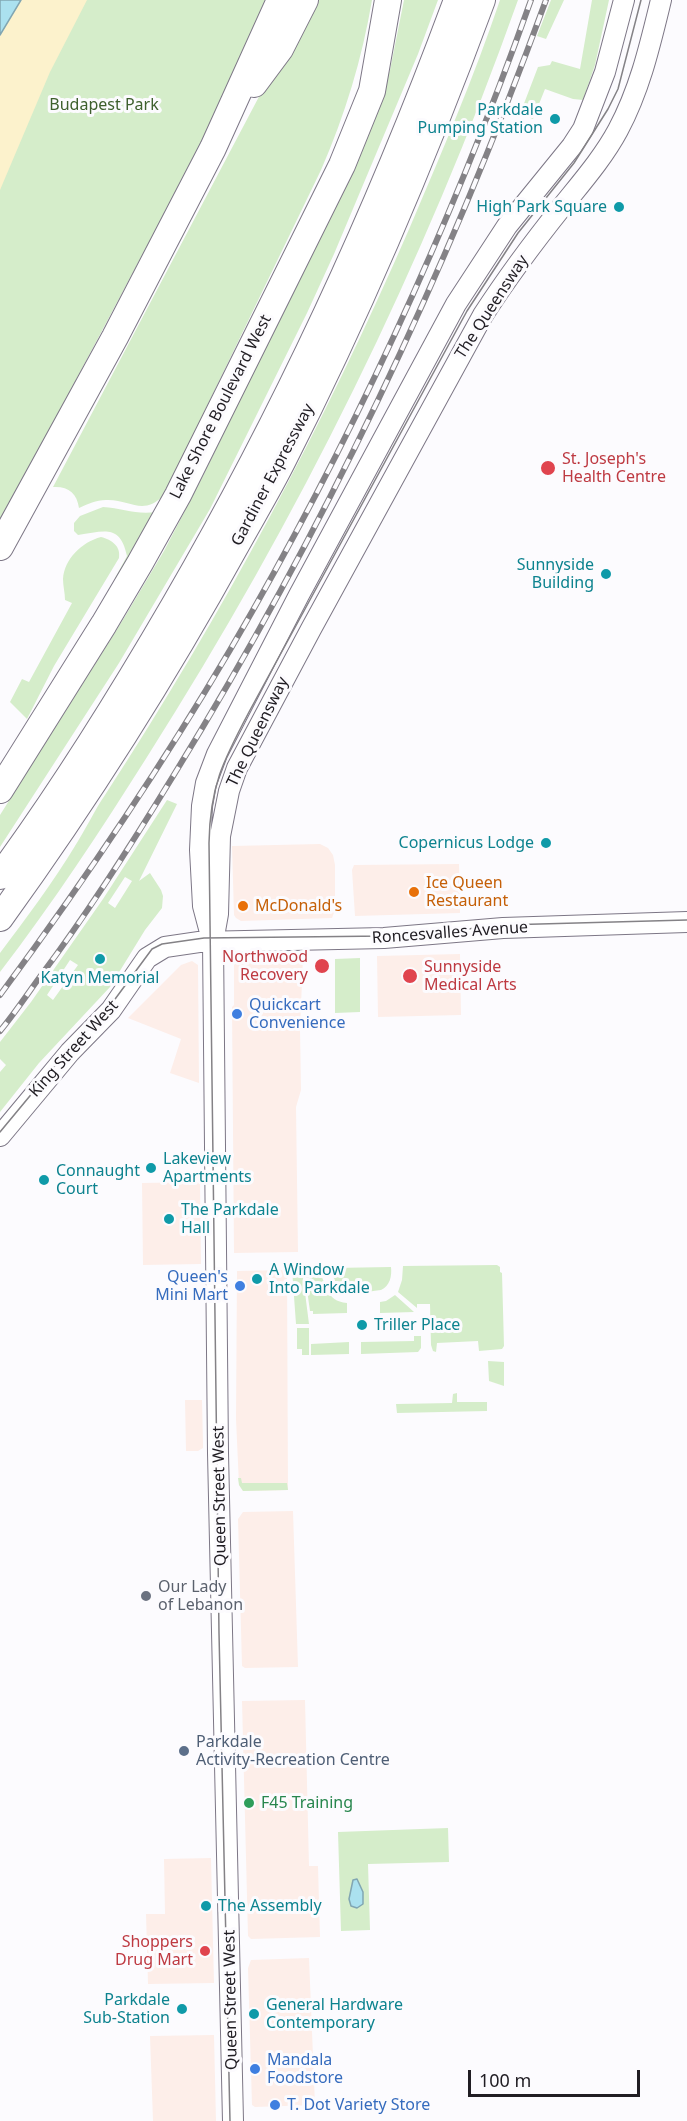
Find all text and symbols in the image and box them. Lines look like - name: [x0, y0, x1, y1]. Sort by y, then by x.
- park label: Budapest Park: [49, 95, 159, 115]
- place label: Parkdale Pumping Station: [418, 100, 543, 138]
- marker: Parkdale Pumping Station: [548, 112, 562, 126]
- place label: High Park Square: [476, 197, 607, 217]
- marker: High Park Square: [612, 200, 626, 214]
- street label: The Queensway: [451, 252, 533, 362]
- street label: Lake Shore Boulevard West: [166, 312, 276, 502]
- street label: Gardiner Expressway: [227, 401, 319, 549]
- place label: St. Joseph's Health Centre: [562, 449, 666, 487]
- marker: St. Joseph's Health Centre: [539, 459, 557, 477]
- place label: Sunnyside Building: [517, 555, 594, 593]
- marker: Sunnyside Building: [599, 567, 613, 581]
- street label: The Queensway: [223, 674, 293, 790]
- place label: Copernicus Lodge: [399, 833, 534, 853]
- marker: Copernicus Lodge: [539, 836, 553, 850]
- place label: Ice Queen Restaurant: [426, 873, 508, 911]
- marker: Ice Queen Restaurant: [407, 885, 421, 899]
- place label: McDonald's: [255, 896, 342, 916]
- marker: McDonald's: [236, 899, 250, 913]
- street label: Roncesvalles Avenue: [371, 918, 529, 948]
- place label: Northwood Recovery: [222, 947, 308, 985]
- marker: Katyn Memorial: [93, 952, 107, 966]
- marker: Northwood Recovery: [313, 957, 331, 975]
- place label: Sunnyside Medical Arts: [424, 957, 517, 995]
- marker: Sunnyside Medical Arts: [401, 967, 419, 985]
- place label: Katyn Memorial: [41, 968, 159, 988]
- place label: Quickcart Convenience: [249, 995, 345, 1033]
- street label: King Street West: [25, 997, 123, 1101]
- marker: Quickcart Convenience: [230, 1007, 244, 1021]
- place label: Lakeview Apartments: [163, 1149, 252, 1187]
- place label: Connaught Court: [56, 1161, 140, 1199]
- marker: Lakeview Apartments: [144, 1161, 158, 1175]
- marker: Connaught Court: [37, 1173, 51, 1187]
- place label: The Parkdale Hall: [181, 1200, 279, 1238]
- marker: The Parkdale Hall: [162, 1212, 176, 1226]
- place label: A Window Into Parkdale: [269, 1260, 370, 1298]
- place label: Queen's Mini Mart: [155, 1267, 228, 1305]
- marker: A Window Into Parkdale: [250, 1272, 264, 1286]
- marker: Queen's Mini Mart: [233, 1279, 247, 1293]
- place label: Triller Place: [374, 1315, 460, 1335]
- marker: Triller Place: [355, 1318, 369, 1332]
- street label: Queen Street West: [209, 1426, 231, 1566]
- place label: Our Lady of Lebanon: [158, 1577, 243, 1615]
- marker: Our Lady of Lebanon: [139, 1589, 153, 1603]
- place label: Parkdale Activity-Recreation Centre: [196, 1732, 390, 1770]
- marker: Parkdale Activity-Recreation Centre: [177, 1744, 191, 1758]
- place label: F45 Training: [261, 1793, 353, 1813]
- marker: F45 Training: [242, 1796, 256, 1810]
- place label: The Assembly: [218, 1896, 322, 1916]
- marker: The Assembly: [199, 1899, 213, 1913]
- street label: Queen Street West: [220, 1930, 242, 2070]
- place label: Shoppers Drug Mart: [115, 1932, 193, 1970]
- marker: Shoppers Drug Mart: [198, 1944, 212, 1958]
- place label: Parkdale Sub-Station: [83, 1990, 170, 2028]
- place label: General Hardware Contemporary: [266, 1995, 403, 2033]
- marker: Parkdale Sub-Station: [175, 2002, 189, 2016]
- marker: General Hardware Contemporary: [247, 2007, 261, 2021]
- place label: Mandala Foodstore: [267, 2050, 343, 2088]
- scale bar: [471, 2058, 644, 2096]
- marker: Mandala Foodstore: [248, 2062, 262, 2076]
- text: 100 m: [479, 2068, 531, 2092]
- place label: T. Dot Variety Store: [287, 2095, 430, 2115]
- marker: T. Dot Variety Store: [268, 2098, 282, 2112]

